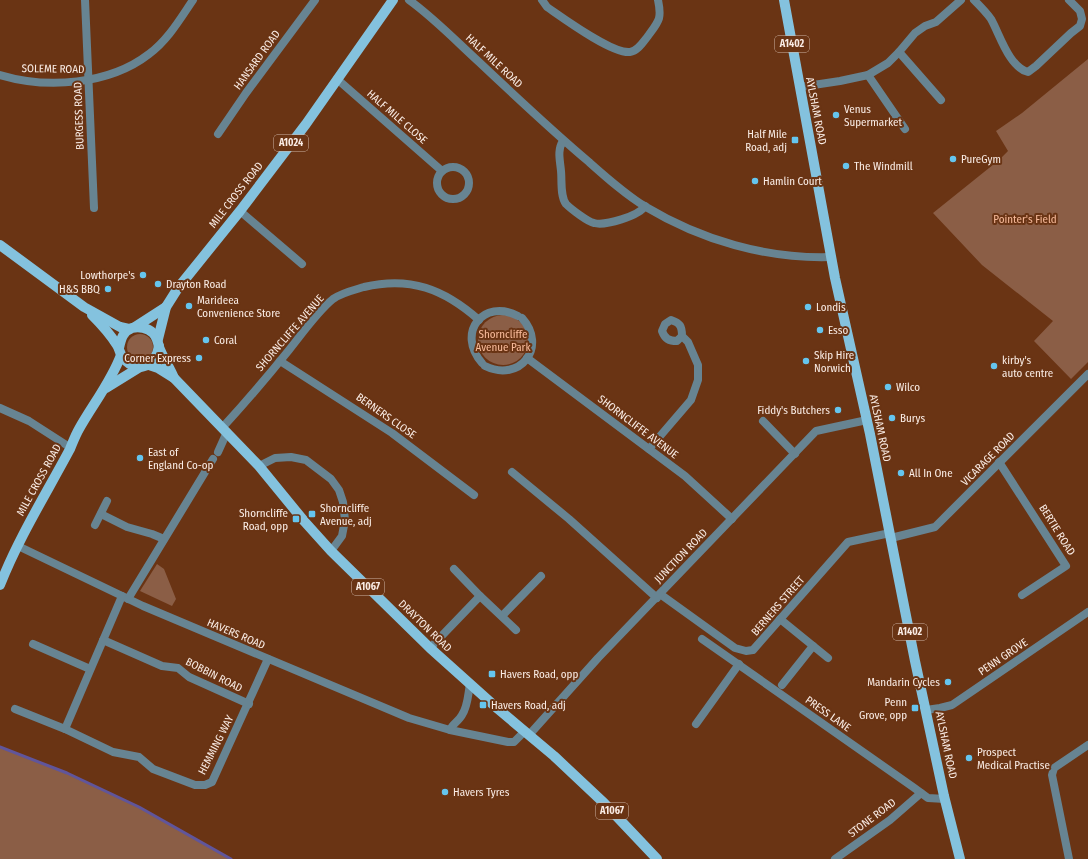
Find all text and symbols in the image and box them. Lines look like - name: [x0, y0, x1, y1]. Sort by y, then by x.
- street label: HANSARD ROAD: [231, 28, 283, 92]
- street label: HALF MILE ROAD: [463, 31, 525, 91]
- road number: A1402: [775, 36, 809, 52]
- street label: SOLEME ROAD: [21, 62, 85, 76]
- street label: AYLSHAM ROAD: [803, 76, 829, 146]
- street label: BURGESS ROAD: [71, 82, 87, 150]
- street label: HALF MILE CLOSE: [364, 87, 430, 147]
- place label: Venus Supermarket: [844, 103, 902, 129]
- marker: Venus Supermarket: [831, 110, 841, 120]
- place label: Half Mile Road, adj: [745, 128, 787, 154]
- road number: A1024: [274, 135, 308, 151]
- marker: Half Mile Road, adj: [790, 135, 800, 145]
- place label: PureGym: [961, 153, 1001, 166]
- marker: PureGym: [948, 154, 958, 164]
- street label: MILE CROSS ROAD: [206, 159, 266, 231]
- place label: The Windmill: [854, 160, 913, 173]
- marker: The Windmill: [841, 161, 851, 171]
- place label: Hamlin Court: [763, 175, 822, 188]
- marker: Hamlin Court: [750, 176, 760, 186]
- park label: Pointer's Field: [993, 213, 1057, 226]
- place label: Lowthorpe's: [80, 269, 135, 282]
- marker: Lowthorpe's: [138, 270, 148, 280]
- place label: Drayton Road: [166, 278, 226, 291]
- marker: Drayton Road: [153, 279, 163, 289]
- place label: H&S BBQ: [59, 283, 100, 296]
- marker: H&S BBQ: [103, 284, 113, 294]
- street label: SHORNCLIFFE AVENUE: [253, 292, 327, 374]
- place label: Marideea Convenience Store: [197, 294, 280, 320]
- marker: Marideea Convenience Store: [184, 301, 194, 311]
- place label: Londis: [816, 301, 846, 314]
- marker: Londis: [803, 302, 813, 312]
- place label: Esso: [828, 324, 848, 337]
- marker: Esso: [815, 325, 825, 335]
- park label: Shorncliffe Avenue Park: [475, 328, 531, 354]
- place label: Coral: [214, 334, 237, 347]
- marker: Coral: [201, 335, 211, 345]
- place label: Skip Hire Norwich: [814, 349, 854, 375]
- place label: Corner Express: [124, 352, 191, 365]
- marker: Corner Express: [194, 353, 204, 363]
- place label: kirby's auto centre: [1002, 354, 1053, 380]
- marker: Skip Hire Norwich: [801, 356, 811, 366]
- marker: kirby's auto centre: [989, 361, 999, 371]
- place label: Wilco: [896, 381, 920, 394]
- marker: Wilco: [883, 382, 893, 392]
- street label: BERNERS CLOSE: [353, 390, 419, 442]
- street label: SHORNCLIFFE AVENUE: [595, 393, 681, 461]
- street label: AYLSHAM ROAD: [867, 393, 893, 463]
- place label: Fiddy's Butchers: [757, 404, 830, 417]
- marker: Fiddy's Butchers: [833, 405, 843, 415]
- place label: Burys: [900, 412, 925, 425]
- marker: Burys: [887, 413, 897, 423]
- street label: VICARAGE ROAD: [958, 429, 1018, 489]
- street label: MILE CROSS ROAD: [14, 442, 64, 518]
- place label: East of England Co-op: [148, 446, 214, 472]
- marker: East of England Co-op: [135, 453, 145, 463]
- place label: All In One: [909, 467, 953, 480]
- marker: All In One: [896, 468, 906, 478]
- place label: Shorncliffe Avenue, adj: [320, 502, 372, 528]
- street label: BERTIE ROAD: [1036, 502, 1078, 558]
- place label: Shorncliffe Road, opp: [239, 507, 288, 533]
- marker: Shorncliffe Avenue, adj: [307, 509, 317, 519]
- marker: Shorncliffe Road, opp: [291, 514, 301, 524]
- street label: JUNCTION ROAD: [652, 526, 710, 586]
- street label: BERNERS STREET: [749, 573, 808, 638]
- road number: A1067: [352, 579, 384, 595]
- street label: DRAYTON ROAD: [396, 597, 454, 655]
- street label: HAVERS ROAD: [205, 616, 267, 652]
- road number: A1402: [893, 624, 927, 640]
- street label: PENN GROVE: [976, 636, 1030, 678]
- street label: BOBBIN ROAD: [183, 655, 245, 695]
- place label: Havers Road, opp: [500, 668, 578, 681]
- marker: Havers Road, opp: [487, 669, 497, 679]
- place label: Mandarin Cycles: [867, 676, 940, 689]
- marker: Mandarin Cycles: [943, 677, 953, 687]
- street label: PRESS LANE: [803, 694, 853, 734]
- place label: Penn Grove, opp: [859, 696, 907, 722]
- place label: Havers Road, adj: [491, 699, 566, 712]
- marker: Havers Road, adj: [478, 700, 488, 710]
- marker: Penn Grove, opp: [910, 703, 920, 713]
- street label: AYLSHAM ROAD: [933, 710, 959, 780]
- street label: HEMMING WAY: [195, 713, 237, 777]
- place label: Prospect Medical Practise: [977, 746, 1050, 772]
- marker: Prospect Medical Practise: [964, 753, 974, 763]
- place label: Havers Tyres: [453, 786, 510, 799]
- marker: Havers Tyres: [440, 787, 450, 797]
- street label: STONE ROAD: [846, 796, 898, 840]
- road number: A1067: [596, 803, 628, 819]

